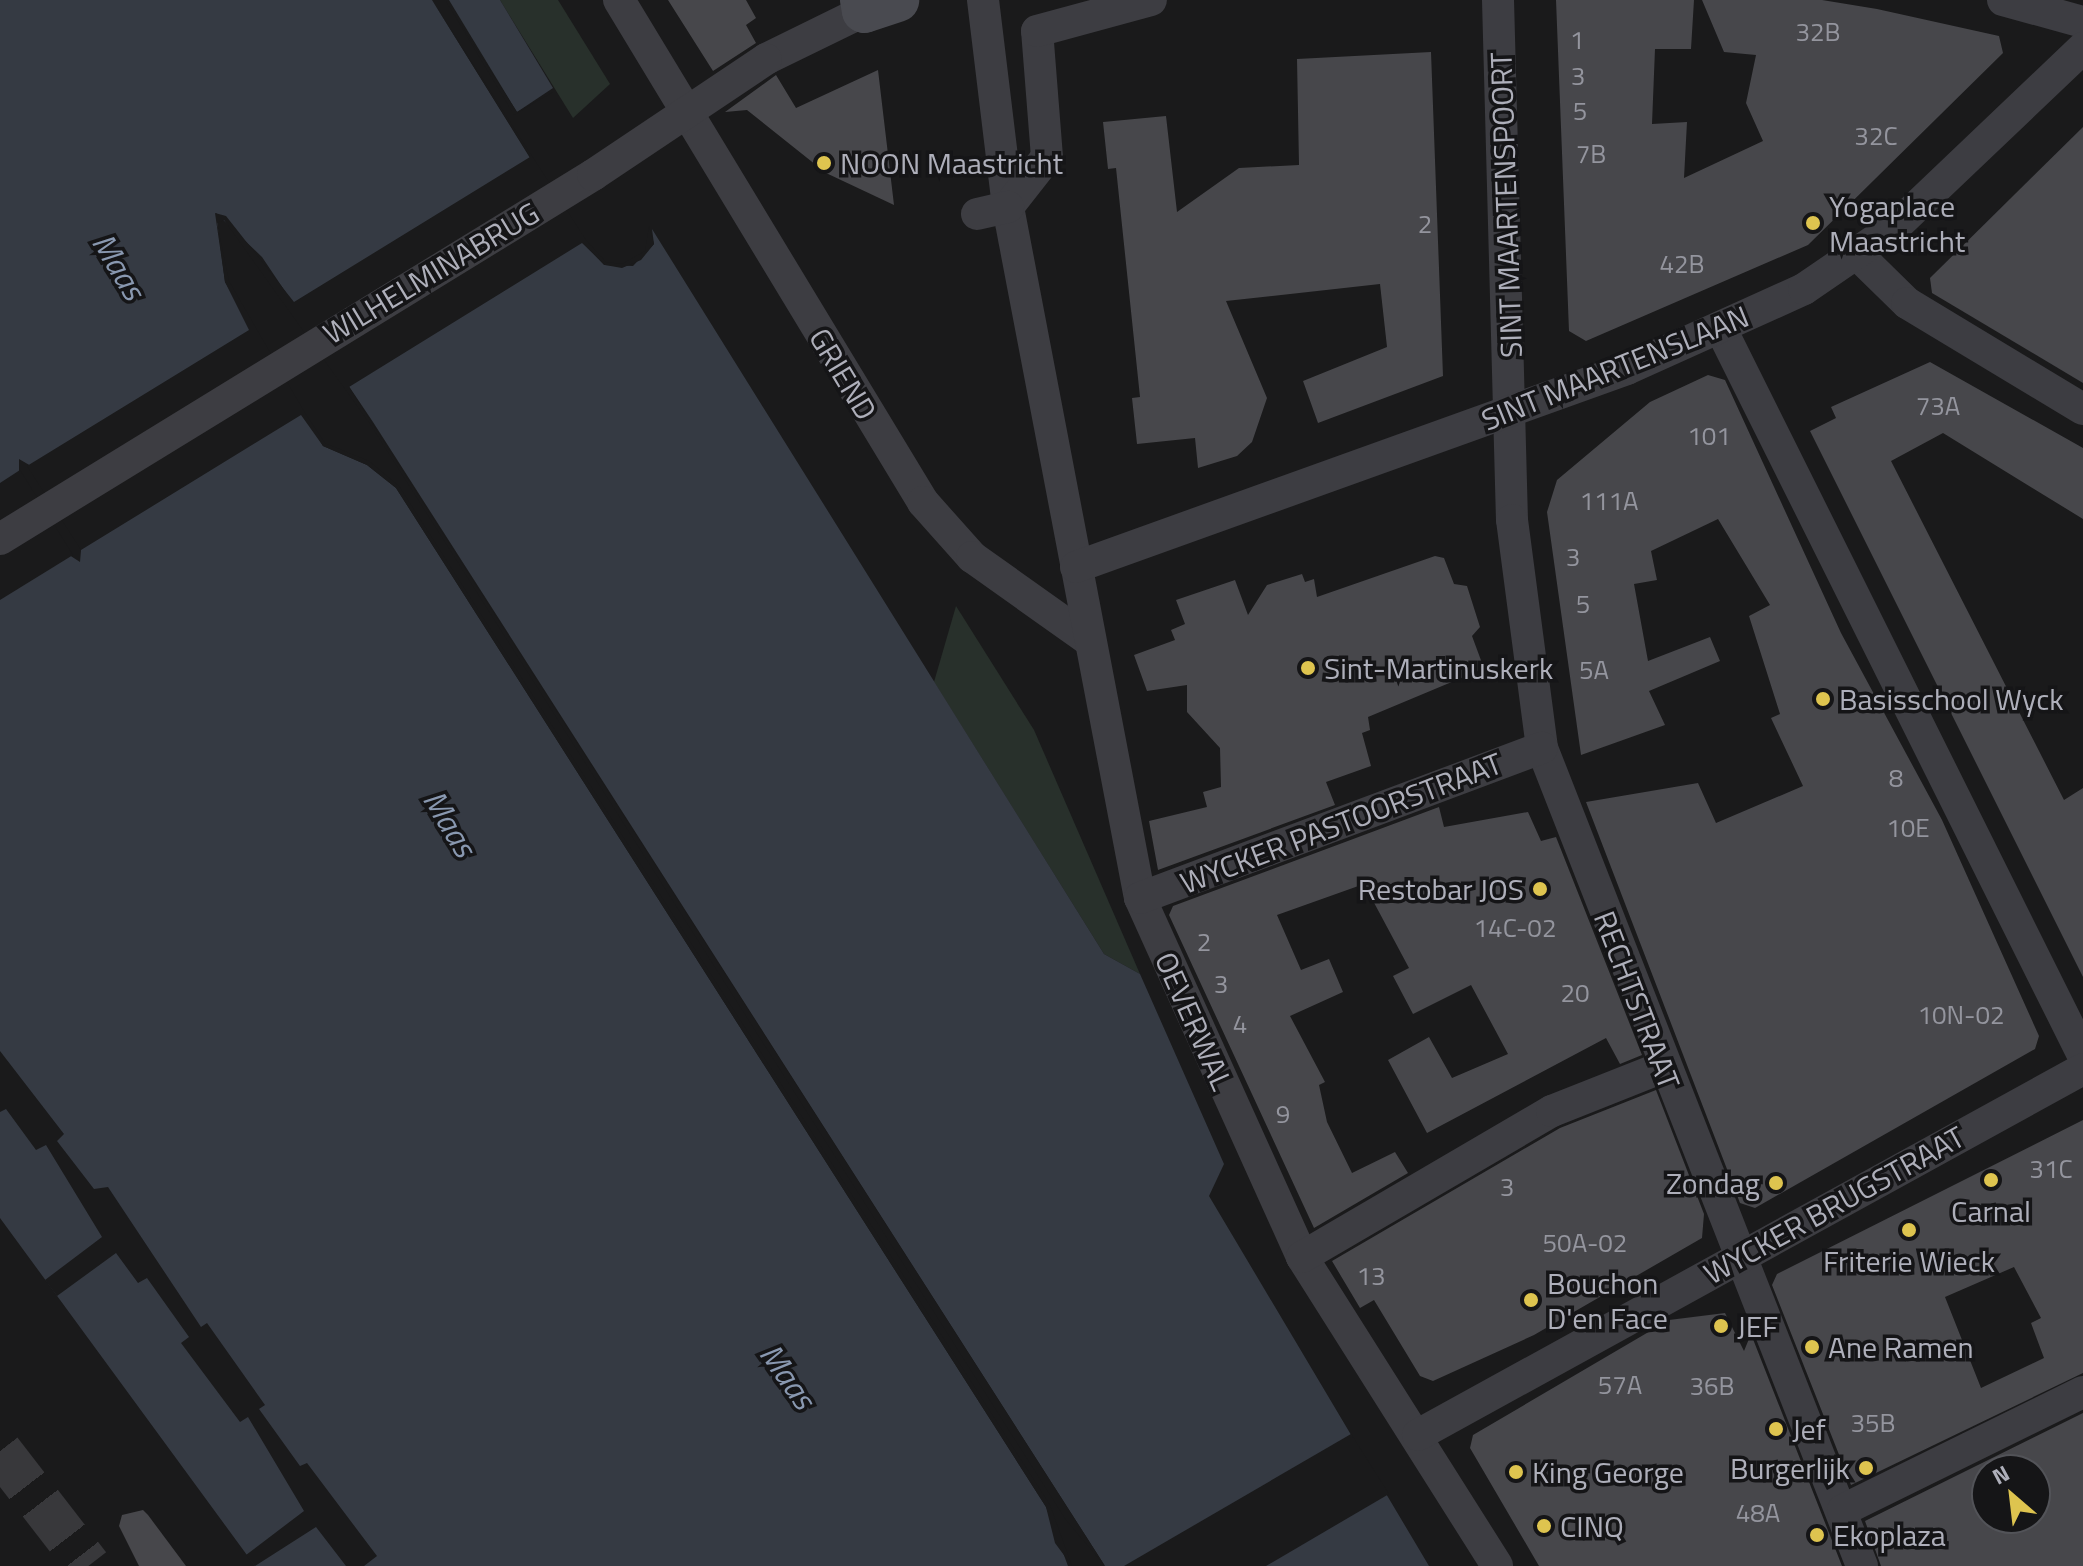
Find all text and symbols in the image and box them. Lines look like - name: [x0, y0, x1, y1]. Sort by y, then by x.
- house number: 32B: [1795, 16, 1841, 48]
- house number: 1: [1570, 24, 1584, 56]
- street label: SINT MAARTENSPOORT: [1483, 52, 1529, 358]
- house number: 3: [1571, 60, 1585, 92]
- house number: 5: [1573, 95, 1587, 127]
- house number: 32C: [1854, 120, 1898, 152]
- house number: 7B: [1576, 138, 1606, 170]
- place label: NOON Maastricht: [840, 145, 1063, 181]
- marker: NOON Maastricht: [815, 154, 833, 172]
- place label: Yogaplace Maastricht: [1829, 188, 1965, 258]
- street label: WILHELMINABRUG: [317, 194, 545, 352]
- house number: 2: [1418, 208, 1432, 240]
- marker: Yogaplace Maastricht: [1804, 214, 1822, 232]
- water label: Maas: [84, 226, 154, 306]
- house number: 42B: [1659, 248, 1705, 280]
- street label: SINT MAARTENSLAAN: [1476, 298, 1754, 438]
- street label: GRIEND: [802, 322, 884, 426]
- house number: 73A: [1916, 390, 1960, 422]
- house number: 101: [1687, 420, 1731, 452]
- house number: 111A: [1579, 485, 1639, 517]
- house number: 3: [1566, 541, 1580, 573]
- house number: 5: [1576, 588, 1590, 620]
- place label: Sint-Martinuskerk: [1324, 650, 1553, 686]
- house number: 5A: [1579, 654, 1609, 686]
- marker: Sint-Martinuskerk: [1299, 659, 1317, 677]
- place label: Basisschool Wyck: [1839, 681, 2064, 717]
- marker: Basisschool Wyck: [1814, 690, 1832, 708]
- street label: WYCKER PASTOORSTRAAT: [1175, 745, 1507, 901]
- house number: 8: [1889, 762, 1903, 794]
- water label: Maas: [415, 783, 485, 863]
- house number: 10E: [1886, 812, 1930, 844]
- place label: Restobar JOS: [1358, 871, 1524, 907]
- marker: Restobar JOS: [1531, 880, 1549, 898]
- street label: RECHTSTRAAT: [1587, 906, 1687, 1094]
- house number: 14C-02: [1474, 912, 1556, 944]
- house number: 2: [1197, 926, 1211, 958]
- street label: OEVERWAL: [1148, 946, 1240, 1096]
- house number: 3: [1214, 968, 1228, 1000]
- house number: 20: [1560, 977, 1590, 1009]
- house number: 10N-02: [1917, 999, 2005, 1031]
- house number: 4: [1233, 1008, 1247, 1040]
- house number: 9: [1276, 1098, 1290, 1130]
- street label: WYCKER BRUGSTRAAT: [1698, 1118, 1970, 1292]
- house number: 31C: [2029, 1153, 2073, 1185]
- place label: Zondag: [1666, 1165, 1760, 1201]
- house number: 3: [1500, 1171, 1514, 1203]
- marker: Carnal: [1982, 1171, 2000, 1189]
- marker: Zondag: [1767, 1174, 1785, 1192]
- place label: Carnal: [1951, 1193, 2031, 1229]
- marker: Friterie Wieck: [1900, 1221, 1918, 1239]
- house number: 50A-02: [1543, 1227, 1627, 1259]
- place label: Friterie Wieck: [1823, 1243, 1995, 1279]
- house number: 13: [1356, 1260, 1386, 1292]
- place label: Bouchon D'en Face: [1547, 1265, 1668, 1336]
- marker: Bouchon D'en Face: [1522, 1291, 1540, 1309]
- place label: JEF: [1737, 1308, 1778, 1344]
- marker: JEF: [1712, 1317, 1730, 1335]
- place label: Ane Ramen: [1828, 1329, 1974, 1365]
- water label: Maas: [752, 1336, 824, 1416]
- marker: Ane Ramen: [1803, 1338, 1821, 1356]
- house number: 57A: [1598, 1369, 1642, 1401]
- house number: 36B: [1689, 1370, 1735, 1402]
- house number: 35B: [1850, 1407, 1896, 1439]
- place label: Jef: [1792, 1411, 1826, 1447]
- marker: Jef: [1767, 1420, 1785, 1438]
- place label: Burgerlijk: [1730, 1450, 1850, 1486]
- place label: King George: [1532, 1454, 1684, 1490]
- north arrow: [1971, 1454, 2051, 1534]
- text: N: [1986, 1456, 2015, 1493]
- marker: Burgerlijk: [1857, 1459, 1875, 1477]
- marker: King George: [1507, 1463, 1525, 1481]
- house number: 48A: [1736, 1497, 1780, 1529]
- place label: CINQ: [1560, 1508, 1624, 1544]
- marker: CINQ: [1535, 1517, 1553, 1535]
- place label: Ekoplaza: [1833, 1517, 1946, 1553]
- marker: Ekoplaza: [1808, 1526, 1826, 1544]

